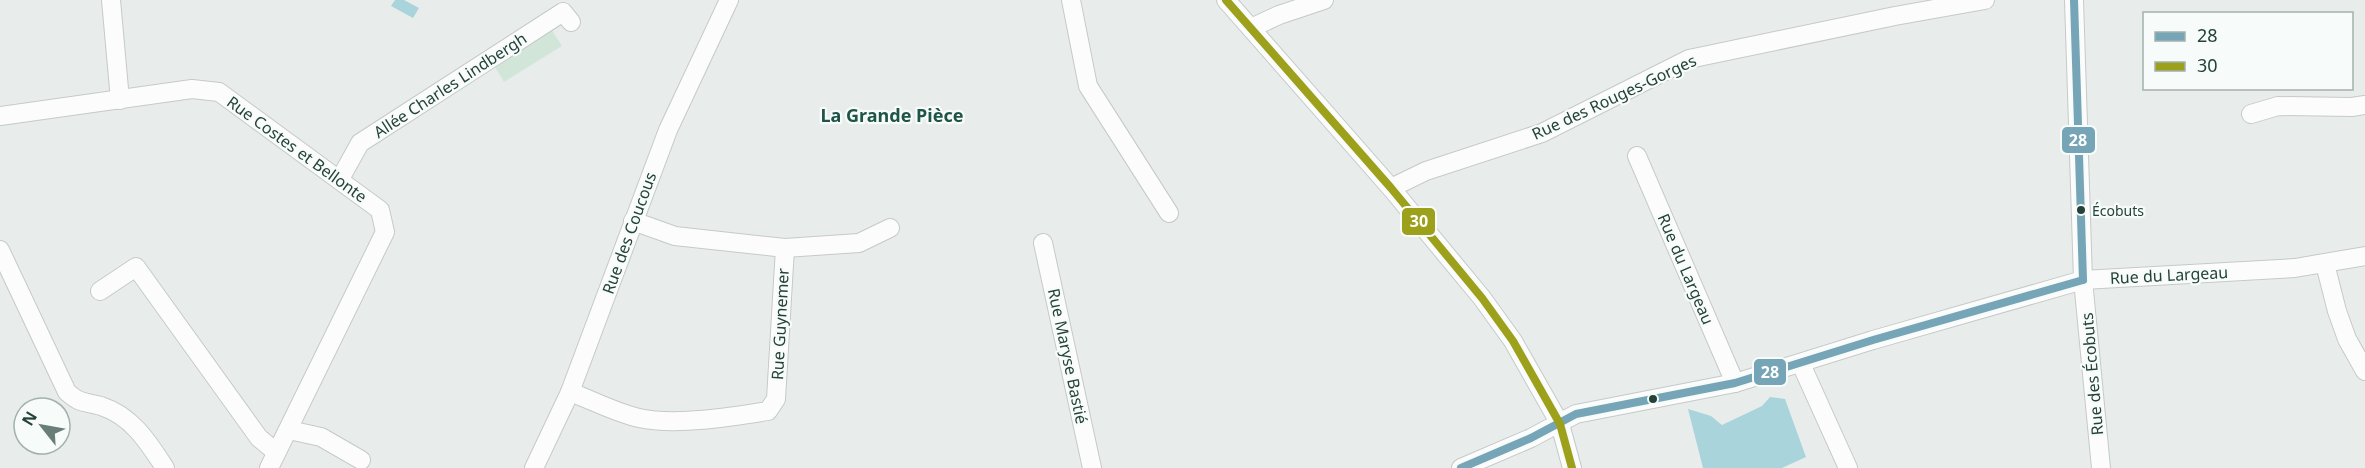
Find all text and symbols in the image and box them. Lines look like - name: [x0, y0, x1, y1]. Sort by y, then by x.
- legend: [2143, 12, 2353, 90]
- text: 28: [2197, 23, 2218, 47]
- street label: Allée Charles Lindbergh: [369, 27, 531, 143]
- street label: Rue des Rouges-Gorges: [1528, 49, 1700, 145]
- text: 30: [2197, 53, 2218, 77]
- street label: Rue Costes et Bellonte: [223, 91, 371, 207]
- district label: La Grande Pièce: [821, 103, 963, 127]
- line badge: 28: [2061, 126, 2096, 154]
- text: 28: [2069, 129, 2087, 151]
- street label: Rue des Coucous: [597, 169, 661, 297]
- place label: Écobuts: [2092, 201, 2144, 220]
- marker: Écobuts: [2075, 204, 2087, 216]
- line badge: 30: [1401, 207, 1436, 236]
- text: 30: [1410, 210, 1428, 232]
- street label: Rue du Largeau: [1653, 210, 1719, 328]
- street label: Rue du Largeau: [2109, 261, 2229, 289]
- street label: Rue Guynemer: [766, 267, 794, 381]
- street label: Rue Maryse Bastié: [1043, 286, 1093, 426]
- street label: Rue des Écobuts: [2076, 312, 2108, 436]
- line badge: 28: [1753, 358, 1787, 386]
- text: 28: [1761, 361, 1779, 383]
- unlabelled marker: [1647, 393, 1659, 405]
- north arrow: [12, 396, 72, 456]
- text: N: [16, 407, 42, 430]

